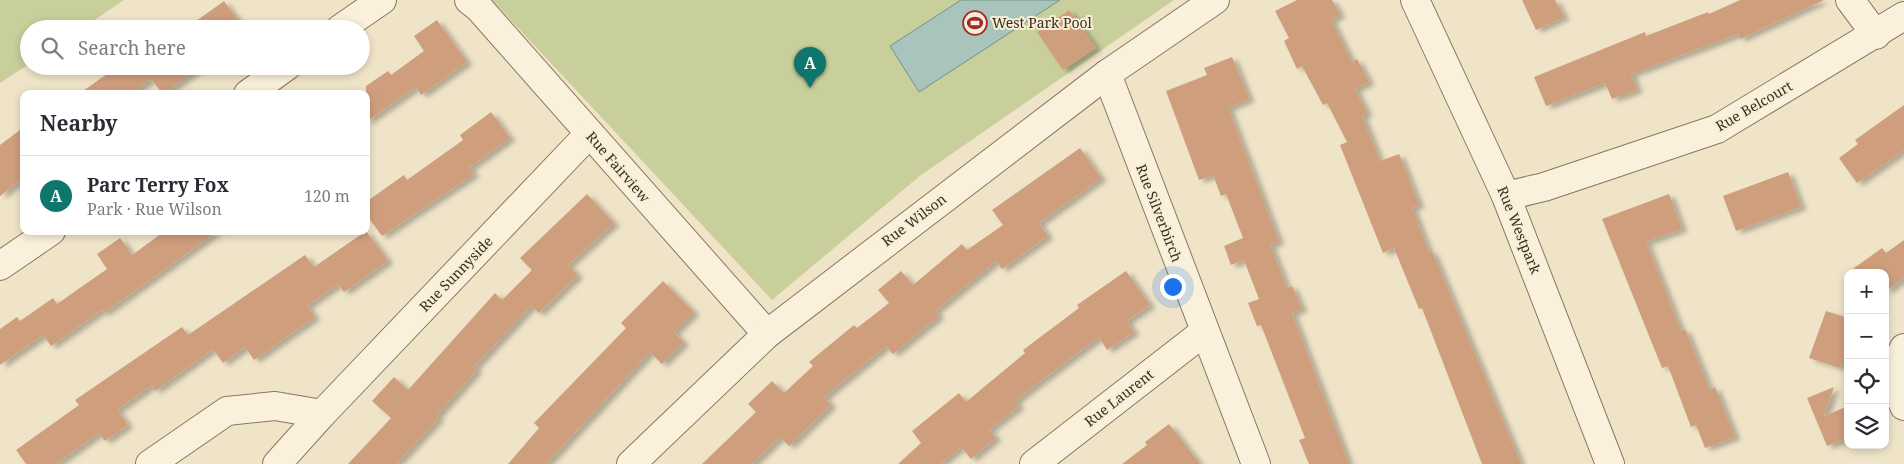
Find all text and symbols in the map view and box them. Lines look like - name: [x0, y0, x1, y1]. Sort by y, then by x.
- sports icon: West Park Pool: [962, 10, 988, 36]
- place label: West Park Pool: [992, 13, 1093, 32]
- search box: [20, 20, 370, 75]
- icon: search: [38, 34, 66, 62]
- text: Search here: [78, 35, 186, 61]
- pin: A: [794, 47, 826, 88]
- street label: Rue Belcourt: [1712, 76, 1796, 135]
- text: Nearby: [40, 109, 118, 137]
- street label: Rue Fairview: [582, 127, 655, 207]
- street label: Rue Silverbirch: [1132, 161, 1187, 265]
- text: Parc Terry Fox: [87, 172, 229, 198]
- street label: Rue Westpark: [1493, 183, 1546, 277]
- text: A: [50, 185, 62, 207]
- text: 120 m: [304, 185, 350, 207]
- street label: Rue Wilson: [878, 189, 950, 250]
- text: Park · Rue Wilson: [87, 198, 222, 220]
- street label: Rue Sunnyside: [415, 232, 497, 316]
- map controls: [1844, 269, 1889, 449]
- button: +: [1844, 269, 1889, 314]
- your location: [1160, 274, 1186, 300]
- button: −: [1844, 314, 1889, 359]
- button: locate: [1844, 359, 1889, 404]
- street label: Rue Laurent: [1080, 365, 1157, 431]
- button: layers: [1844, 404, 1889, 449]

